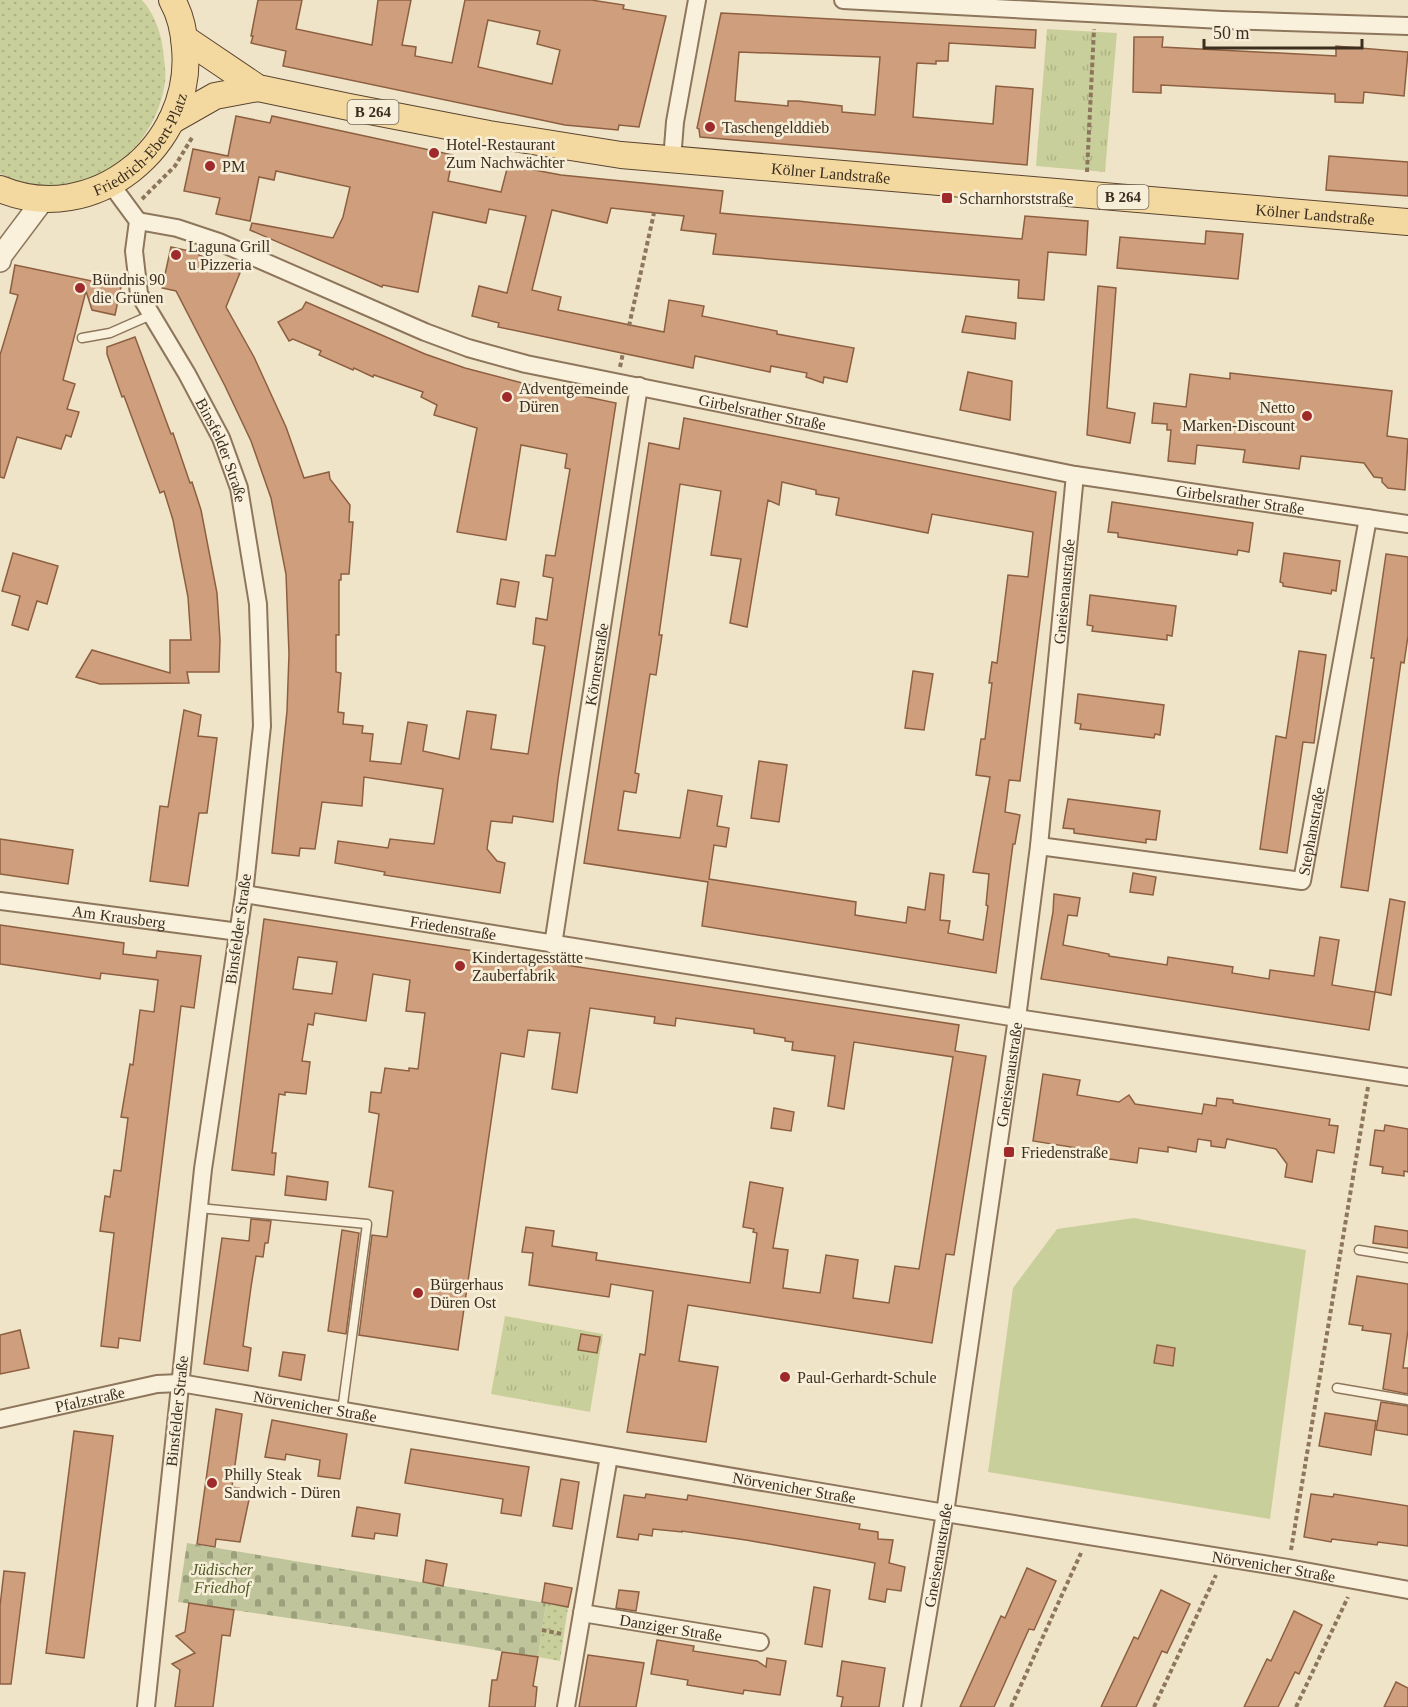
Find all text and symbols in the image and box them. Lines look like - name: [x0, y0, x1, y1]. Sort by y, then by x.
- scale bar: [1204, 12, 1362, 50]
- text: 50 m: [1213, 23, 1250, 43]
- street label: Friedrich-Ebert-Platz: [91, 91, 190, 199]
- road number: B 264: [348, 100, 398, 124]
- place label: Taschengelddieb: [722, 119, 829, 137]
- marker: Taschengelddieb: [703, 120, 717, 134]
- place label: Hotel-Restaurant Zum Nachwächter: [446, 136, 565, 171]
- marker: Hotel-Restaurant Zum Nachwächter: [427, 146, 441, 160]
- place label: PM: [222, 158, 245, 175]
- marker: PM: [203, 159, 217, 173]
- street label: Kölner Landstraße: [770, 159, 891, 186]
- road number: B 264: [1098, 185, 1148, 209]
- place label: Scharnhorststraße: [959, 190, 1074, 207]
- marker: Scharnhorststraße: [940, 191, 954, 205]
- street label: Kölner Landstraße: [1255, 201, 1375, 228]
- place label: Laguna Grill u Pizzeria: [188, 238, 271, 273]
- marker: Laguna Grill u Pizzeria: [169, 248, 183, 262]
- place label: Bündnis 90 die Grünen: [92, 271, 165, 306]
- marker: Bündnis 90 die Grünen: [73, 281, 87, 295]
- place label: Adventgemeinde Düren: [519, 380, 628, 415]
- marker: Adventgemeinde Düren: [500, 390, 514, 404]
- street label: Girbelsrather Straße: [697, 391, 828, 433]
- street label: Binsfelder Straße: [193, 395, 250, 503]
- place label: Netto Marken-Discount: [1182, 399, 1296, 434]
- marker: Netto Marken-Discount: [1300, 409, 1314, 423]
- street label: Girbelsrather Straße: [1175, 482, 1306, 517]
- street label: Gneisenaustraße: [1050, 538, 1077, 645]
- street label: Körnerstraße: [581, 622, 611, 707]
- street label: Stephanstraße: [1295, 785, 1327, 877]
- street label: Binsfelder Straße: [222, 873, 254, 985]
- street label: Am Krausberg: [71, 902, 167, 932]
- street label: Friedenstraße: [409, 912, 498, 943]
- place label: Kindertagesstätte Zauberfabrik: [472, 949, 583, 984]
- marker: Kindertagesstätte Zauberfabrik: [453, 959, 467, 973]
- street label: Gneisenaustraße: [993, 1021, 1025, 1128]
- place label: Friedenstraße: [1021, 1144, 1108, 1161]
- marker: Friedenstraße: [1002, 1145, 1016, 1159]
- place label: Bürgerhaus Düren Ost: [430, 1276, 503, 1311]
- marker: Bürgerhaus Düren Ost: [411, 1286, 425, 1300]
- street label: Binsfelder Straße: [163, 1355, 191, 1467]
- place label: Paul-Gerhardt-Schule: [797, 1369, 937, 1386]
- marker: Paul-Gerhardt-Schule: [778, 1370, 792, 1384]
- street label: Pfalzstraße: [53, 1383, 126, 1415]
- street label: Nörvenicher Straße: [252, 1387, 378, 1425]
- place label: Philly Steak Sandwich - Düren: [224, 1466, 340, 1501]
- street label: Nörvenicher Straße: [731, 1469, 857, 1506]
- marker: Philly Steak Sandwich - Düren: [205, 1476, 219, 1490]
- street label: Gneisenaustraße: [921, 1502, 955, 1609]
- street label: Nörvenicher Straße: [1211, 1547, 1337, 1585]
- park label: Jüdischer Friedhof: [191, 1561, 254, 1597]
- street label: Danziger Straße: [618, 1611, 723, 1644]

